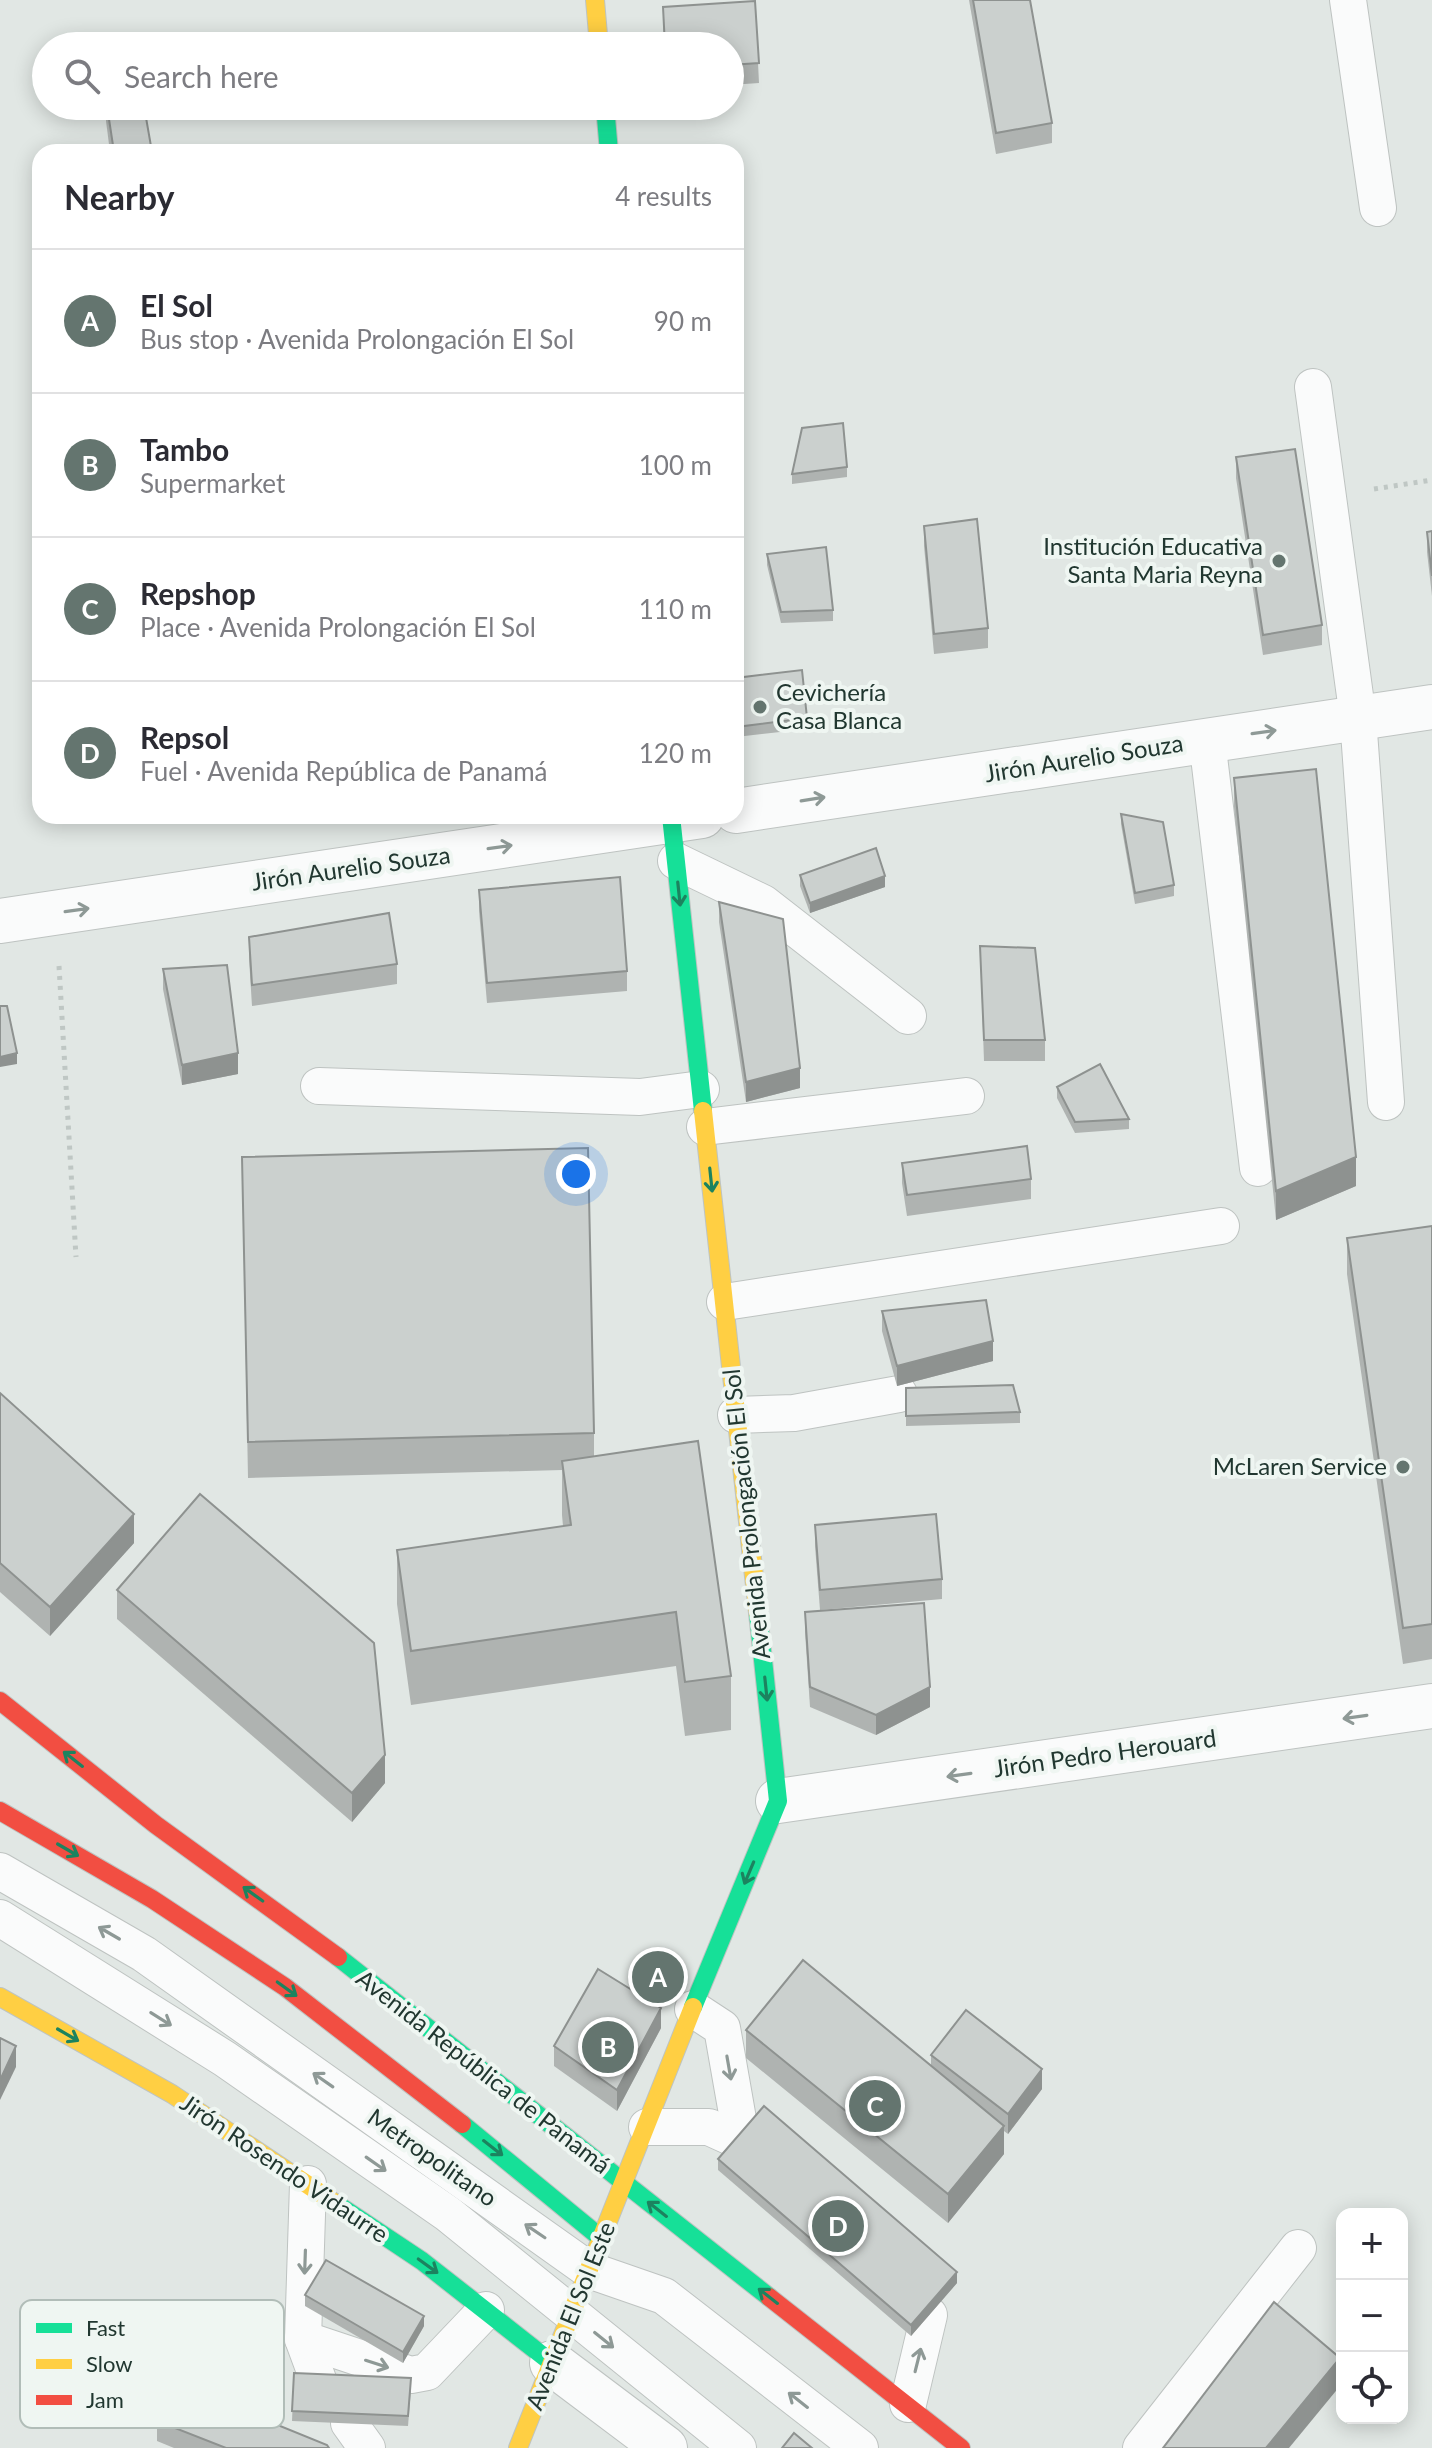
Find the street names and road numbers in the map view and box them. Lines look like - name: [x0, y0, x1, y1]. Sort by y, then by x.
- street label: Jirón Aurelio Souza: [983, 728, 1185, 788]
- street label: Jirón Aurelio Souza: [250, 839, 452, 896]
- street label: Avenida Prolongación El Sol: [716, 1367, 775, 1661]
- street label: Jirón Pedro Herouard: [992, 1723, 1218, 1782]
- street label: Avenida República de Panamá: [351, 1963, 617, 2179]
- street label: Jirón Rosendo Vidaurre: [176, 2087, 394, 2248]
- street label: Metropolitano: [363, 2102, 503, 2212]
- street label: Avenida El Sol Este: [519, 2217, 620, 2414]

